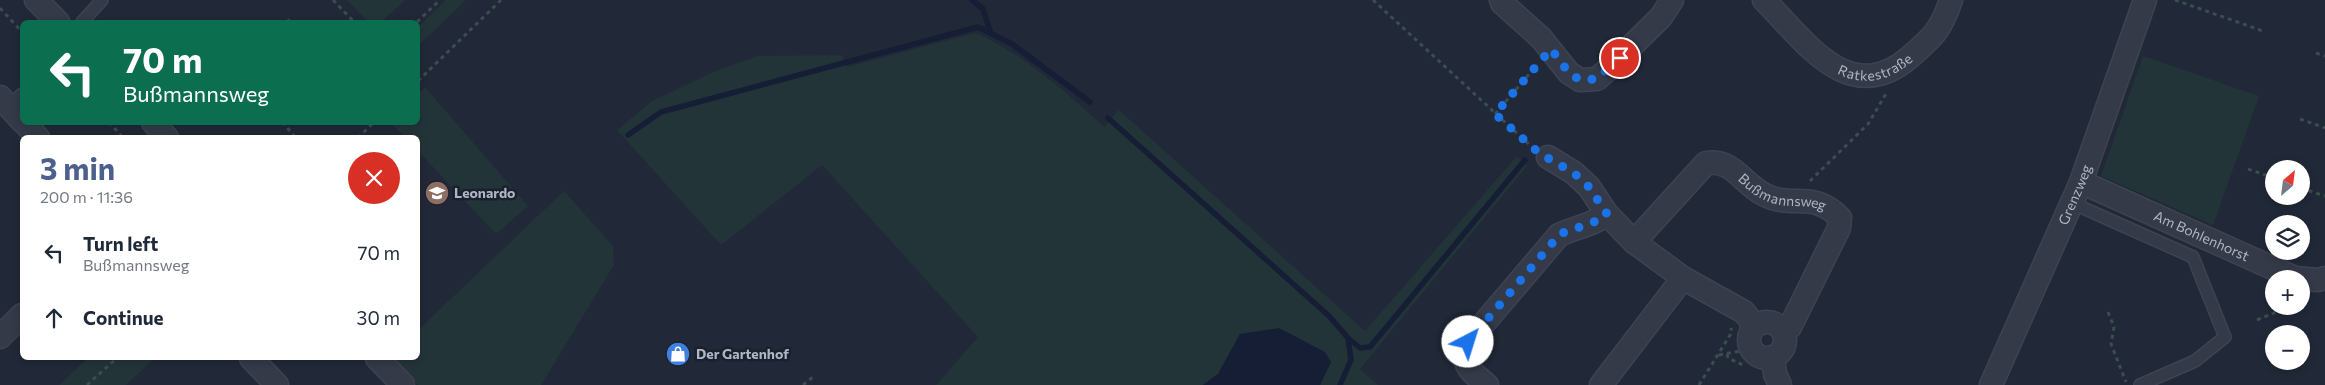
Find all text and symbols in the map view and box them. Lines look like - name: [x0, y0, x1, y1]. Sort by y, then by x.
- text: 70 m: [123, 37, 203, 80]
- pin: [1599, 37, 1641, 79]
- icon: left: [40, 40, 105, 105]
- icon: arrive: [1606, 44, 1634, 72]
- street label: Ratkestraße: [1836, 50, 1915, 84]
- text: Bußmannsweg: [123, 80, 269, 107]
- text: 3 min: [40, 149, 115, 186]
- button: close: [348, 152, 400, 204]
- north arrow: [2265, 160, 2310, 205]
- map controls: [2265, 160, 2310, 370]
- street label: Grenzweg: [2054, 162, 2095, 227]
- street label: Bußmannsweg: [1735, 170, 1830, 214]
- school or university icon: Leonardo: [424, 180, 450, 206]
- place label: Leonardo: [454, 184, 515, 201]
- text: 200 m · 11:36: [40, 187, 133, 206]
- street label: Am Bohlenhorst: [2151, 207, 2252, 264]
- button: layers: [2265, 215, 2310, 260]
- text: Turn left: [83, 232, 158, 255]
- icon: left: [40, 239, 68, 267]
- text: 70 m: [357, 241, 400, 264]
- text: Bußmannsweg: [83, 255, 189, 274]
- button: +: [2265, 270, 2310, 315]
- icon: ahead: [40, 304, 68, 332]
- text: Continue: [83, 306, 163, 329]
- text: 30 m: [357, 306, 400, 329]
- position arrow: [1441, 315, 1493, 367]
- button: −: [2265, 325, 2310, 370]
- shop icon: Der Gartenhof: [665, 341, 691, 367]
- place label: Der Gartenhof: [696, 345, 789, 362]

